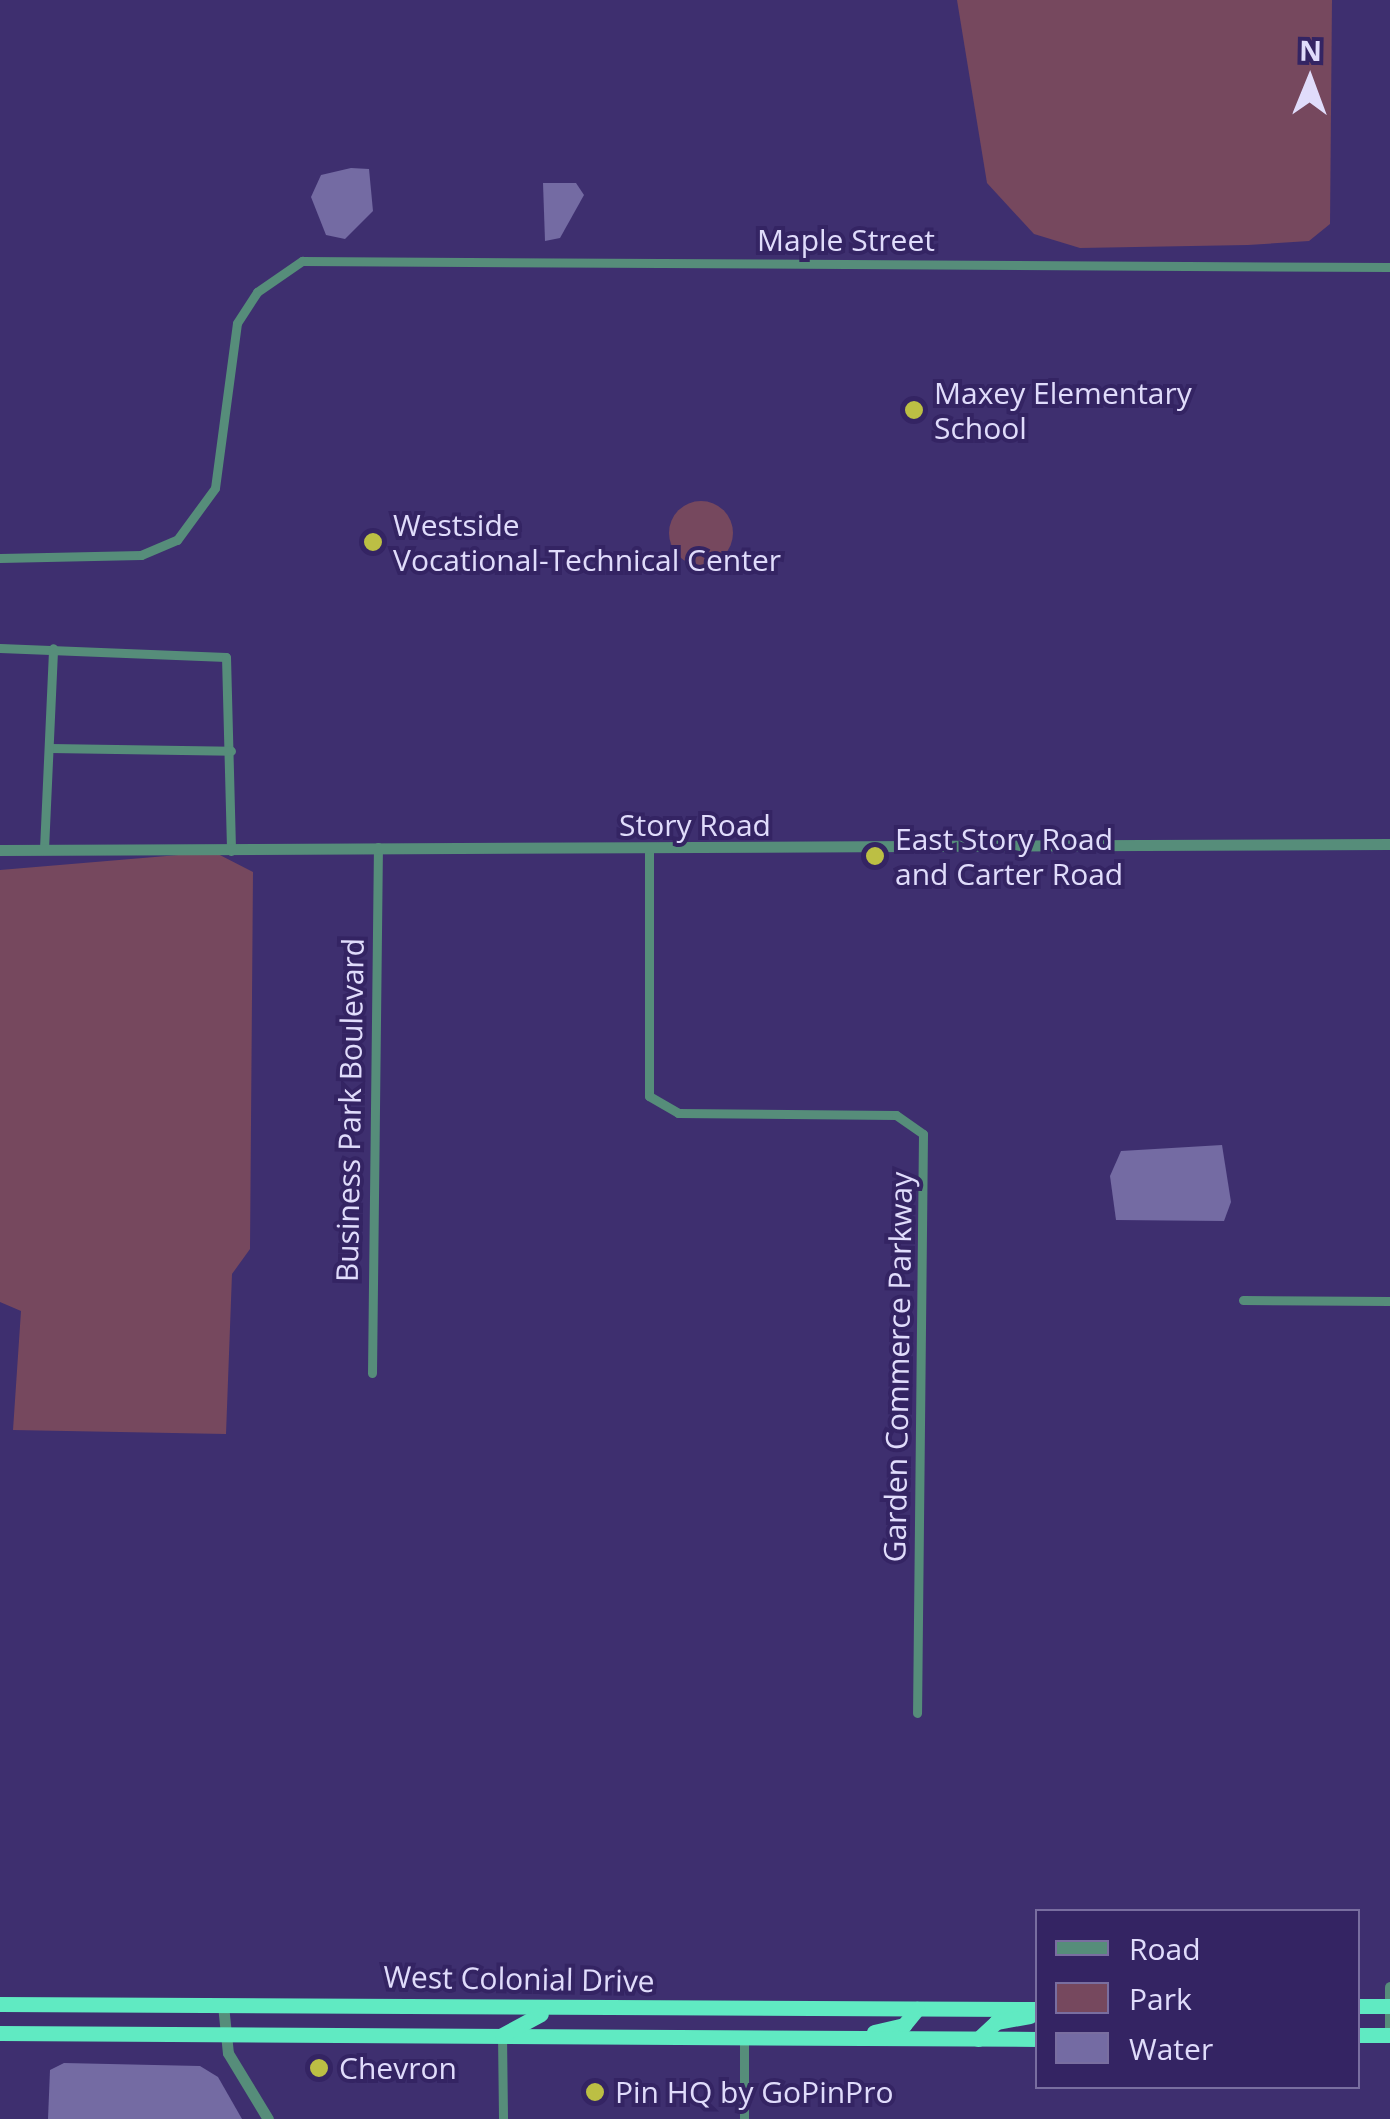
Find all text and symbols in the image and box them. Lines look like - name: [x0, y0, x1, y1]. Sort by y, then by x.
- north arrow: [1260, 30, 1360, 130]
- text: N: [1299, 31, 1322, 69]
- street label: Maple Street: [757, 222, 935, 258]
- place label: Maxey Elementary School: [934, 375, 1192, 446]
- marker: Maxey Elementary School: [903, 399, 925, 421]
- place label: Westside Vocational-Technical Center: [393, 507, 781, 578]
- marker: Westside Vocational-Technical Center: [362, 531, 384, 553]
- street label: Story Road: [619, 807, 771, 843]
- place label: East Story Road and Carter Road: [895, 821, 1123, 892]
- marker: East Story Road and Carter Road: [864, 845, 886, 867]
- street label: Business Park Boulevard: [329, 938, 371, 1282]
- street label: Garden Commerce Parkway: [877, 1172, 919, 1562]
- legend: [1035, 1909, 1360, 2089]
- text: Road: [1129, 1928, 1201, 1969]
- street label: West Colonial Drive: [383, 1959, 655, 1999]
- text: Park: [1129, 1978, 1192, 2019]
- text: Water: [1129, 2028, 1213, 2069]
- place label: Chevron: [339, 2050, 457, 2086]
- marker: Chevron: [308, 2057, 330, 2079]
- place label: Pin HQ by GoPinPro: [615, 2074, 893, 2110]
- marker: Pin HQ by GoPinPro: [584, 2081, 606, 2103]

